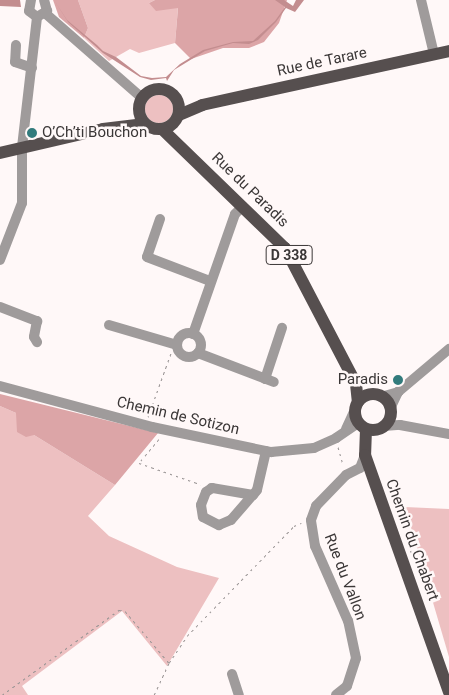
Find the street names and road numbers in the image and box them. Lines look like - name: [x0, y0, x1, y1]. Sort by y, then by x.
- street label: Rue de Tarare: [275, 44, 369, 80]
- street label: Rue du Paradis: [208, 149, 292, 231]
- road number: D 338: [265, 244, 313, 266]
- street label: Chemin de Sotizon: [115, 393, 241, 439]
- street label: Chemin du Chabert: [382, 477, 442, 603]
- street label: Rue du Vallon: [320, 531, 370, 623]

